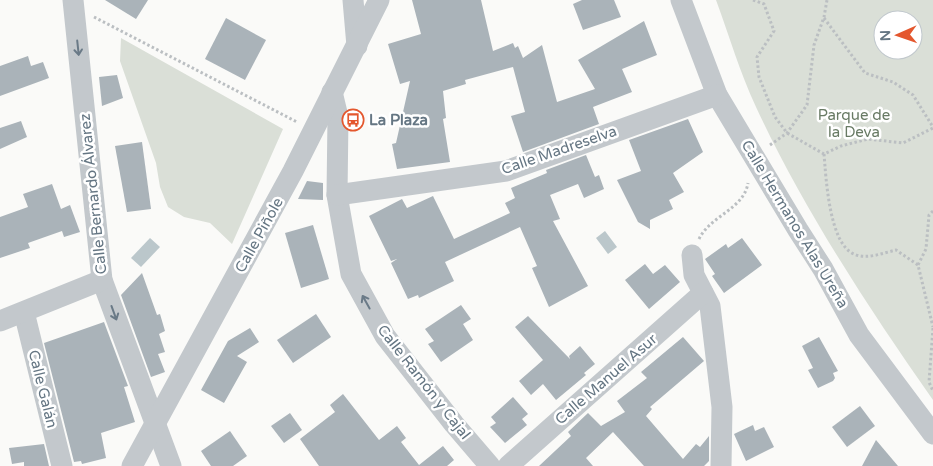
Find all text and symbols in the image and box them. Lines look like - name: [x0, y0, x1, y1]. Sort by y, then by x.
- north arrow: [873, 10, 923, 60]
- text: N: [877, 30, 894, 41]
- one-way arrow: [73, 40, 83, 56]
- park label: Parque de la Deva: [818, 106, 890, 141]
- bus stop icon: La Plaza: [341, 108, 365, 132]
- place label: La Plaza: [369, 111, 428, 129]
- street label: Calle Bernardo Álvarez: [76, 113, 110, 275]
- street label: Calle Madreselva: [499, 122, 619, 178]
- street label: Calle Hermanos Alas Ureña: [738, 137, 852, 311]
- street label: Calle Piñole: [231, 194, 287, 276]
- one-way arrow: [361, 295, 370, 310]
- one-way arrow: [110, 304, 119, 320]
- street label: Calle Ramón y Cajal: [374, 321, 474, 443]
- street label: Calle Manuel Asur: [551, 330, 661, 428]
- street label: Calle Galán: [25, 348, 61, 430]

